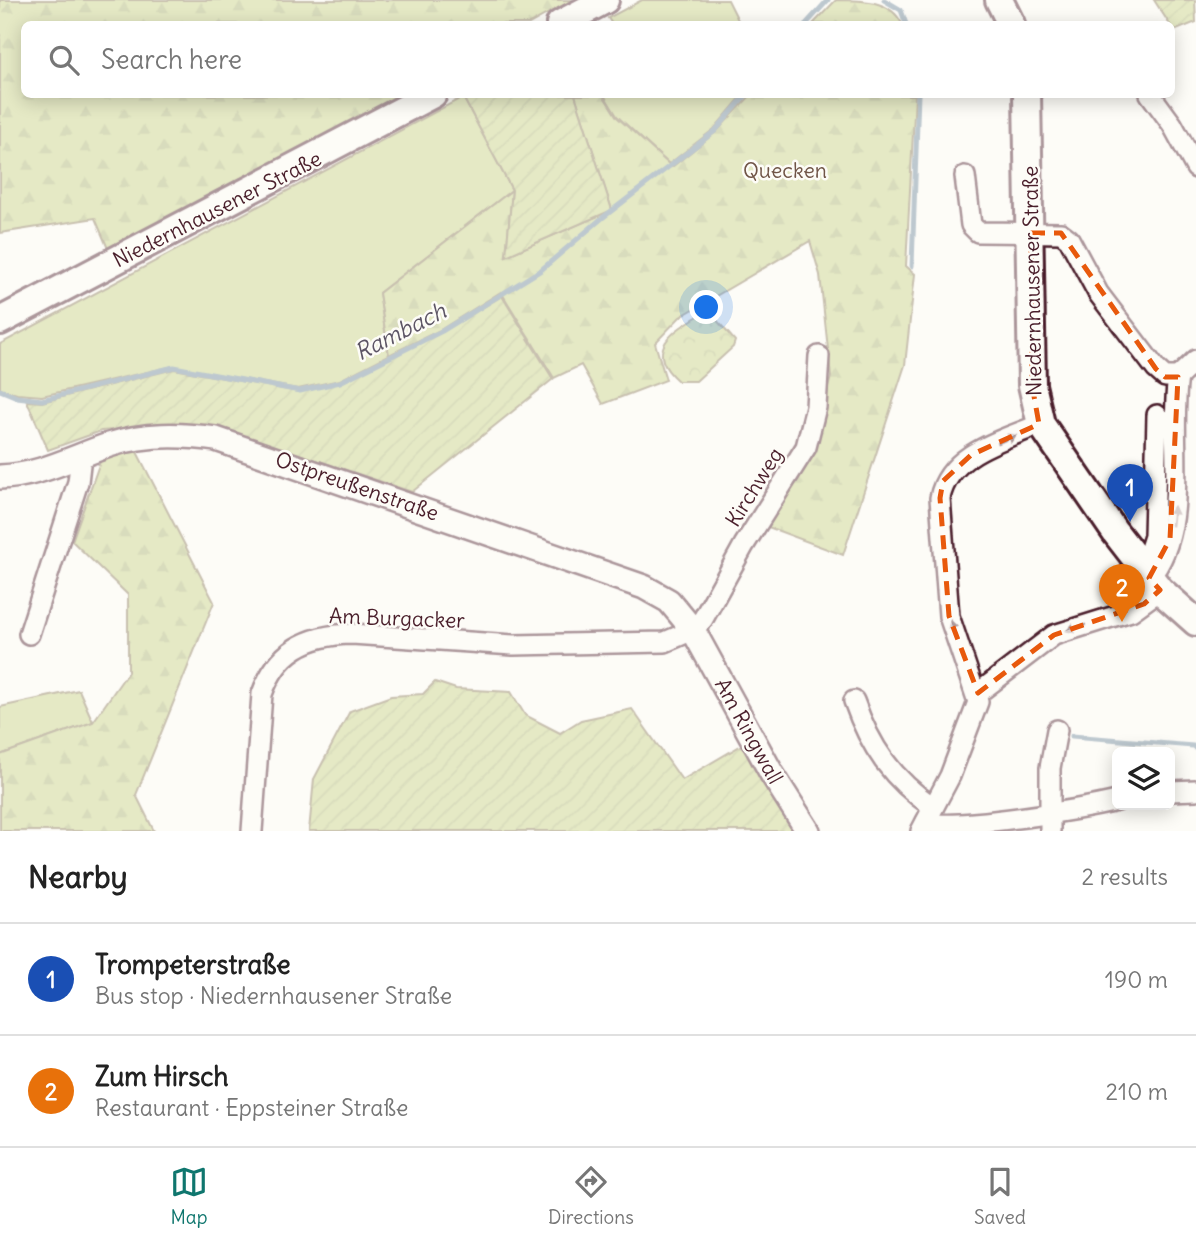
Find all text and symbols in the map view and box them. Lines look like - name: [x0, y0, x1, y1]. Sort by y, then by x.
- search box: [21, 21, 1175, 98]
- icon: search: [45, 41, 83, 79]
- text: Search here: [101, 43, 242, 76]
- street label: Niedernhausener Straße: [108, 145, 326, 273]
- park label: Quecken: [743, 157, 827, 184]
- street label: Niedernhausener Straße: [1016, 166, 1048, 396]
- your location: [689, 290, 723, 324]
- water label: Rambach: [350, 295, 451, 366]
- one-way arrow: [996, 433, 1017, 444]
- street label: Kirchweg: [719, 442, 789, 532]
- street label: Ostpreußenstraße: [272, 445, 442, 527]
- pin: 1: [1107, 464, 1153, 522]
- one-way arrow: [1168, 505, 1179, 527]
- pin: 2: [1099, 564, 1145, 622]
- street label: Am Burgacker: [329, 602, 466, 634]
- one-way arrow: [947, 619, 958, 641]
- one-way arrow: [1066, 623, 1087, 633]
- street label: Am Ringwall: [709, 673, 789, 789]
- map controls: [1112, 747, 1175, 810]
- button: layers: [1112, 747, 1175, 810]
- text: Nearby: [28, 858, 128, 896]
- text: 2 results: [1082, 862, 1168, 891]
- text: Trompeterstraße: [95, 948, 290, 981]
- text: 1: [46, 965, 56, 994]
- text: 190 m: [1105, 965, 1168, 994]
- text: Bus stop · Niedernhausener Straße: [95, 981, 452, 1010]
- text: Zum Hirsch: [95, 1060, 229, 1093]
- text: 2: [45, 1077, 57, 1106]
- text: 210 m: [1105, 1077, 1168, 1106]
- text: Restaurant · Eppsteiner Straße: [95, 1093, 408, 1122]
- tab: Map: [170, 1163, 208, 1229]
- tab: Directions: [548, 1163, 634, 1229]
- tab: Saved: [974, 1163, 1026, 1229]

